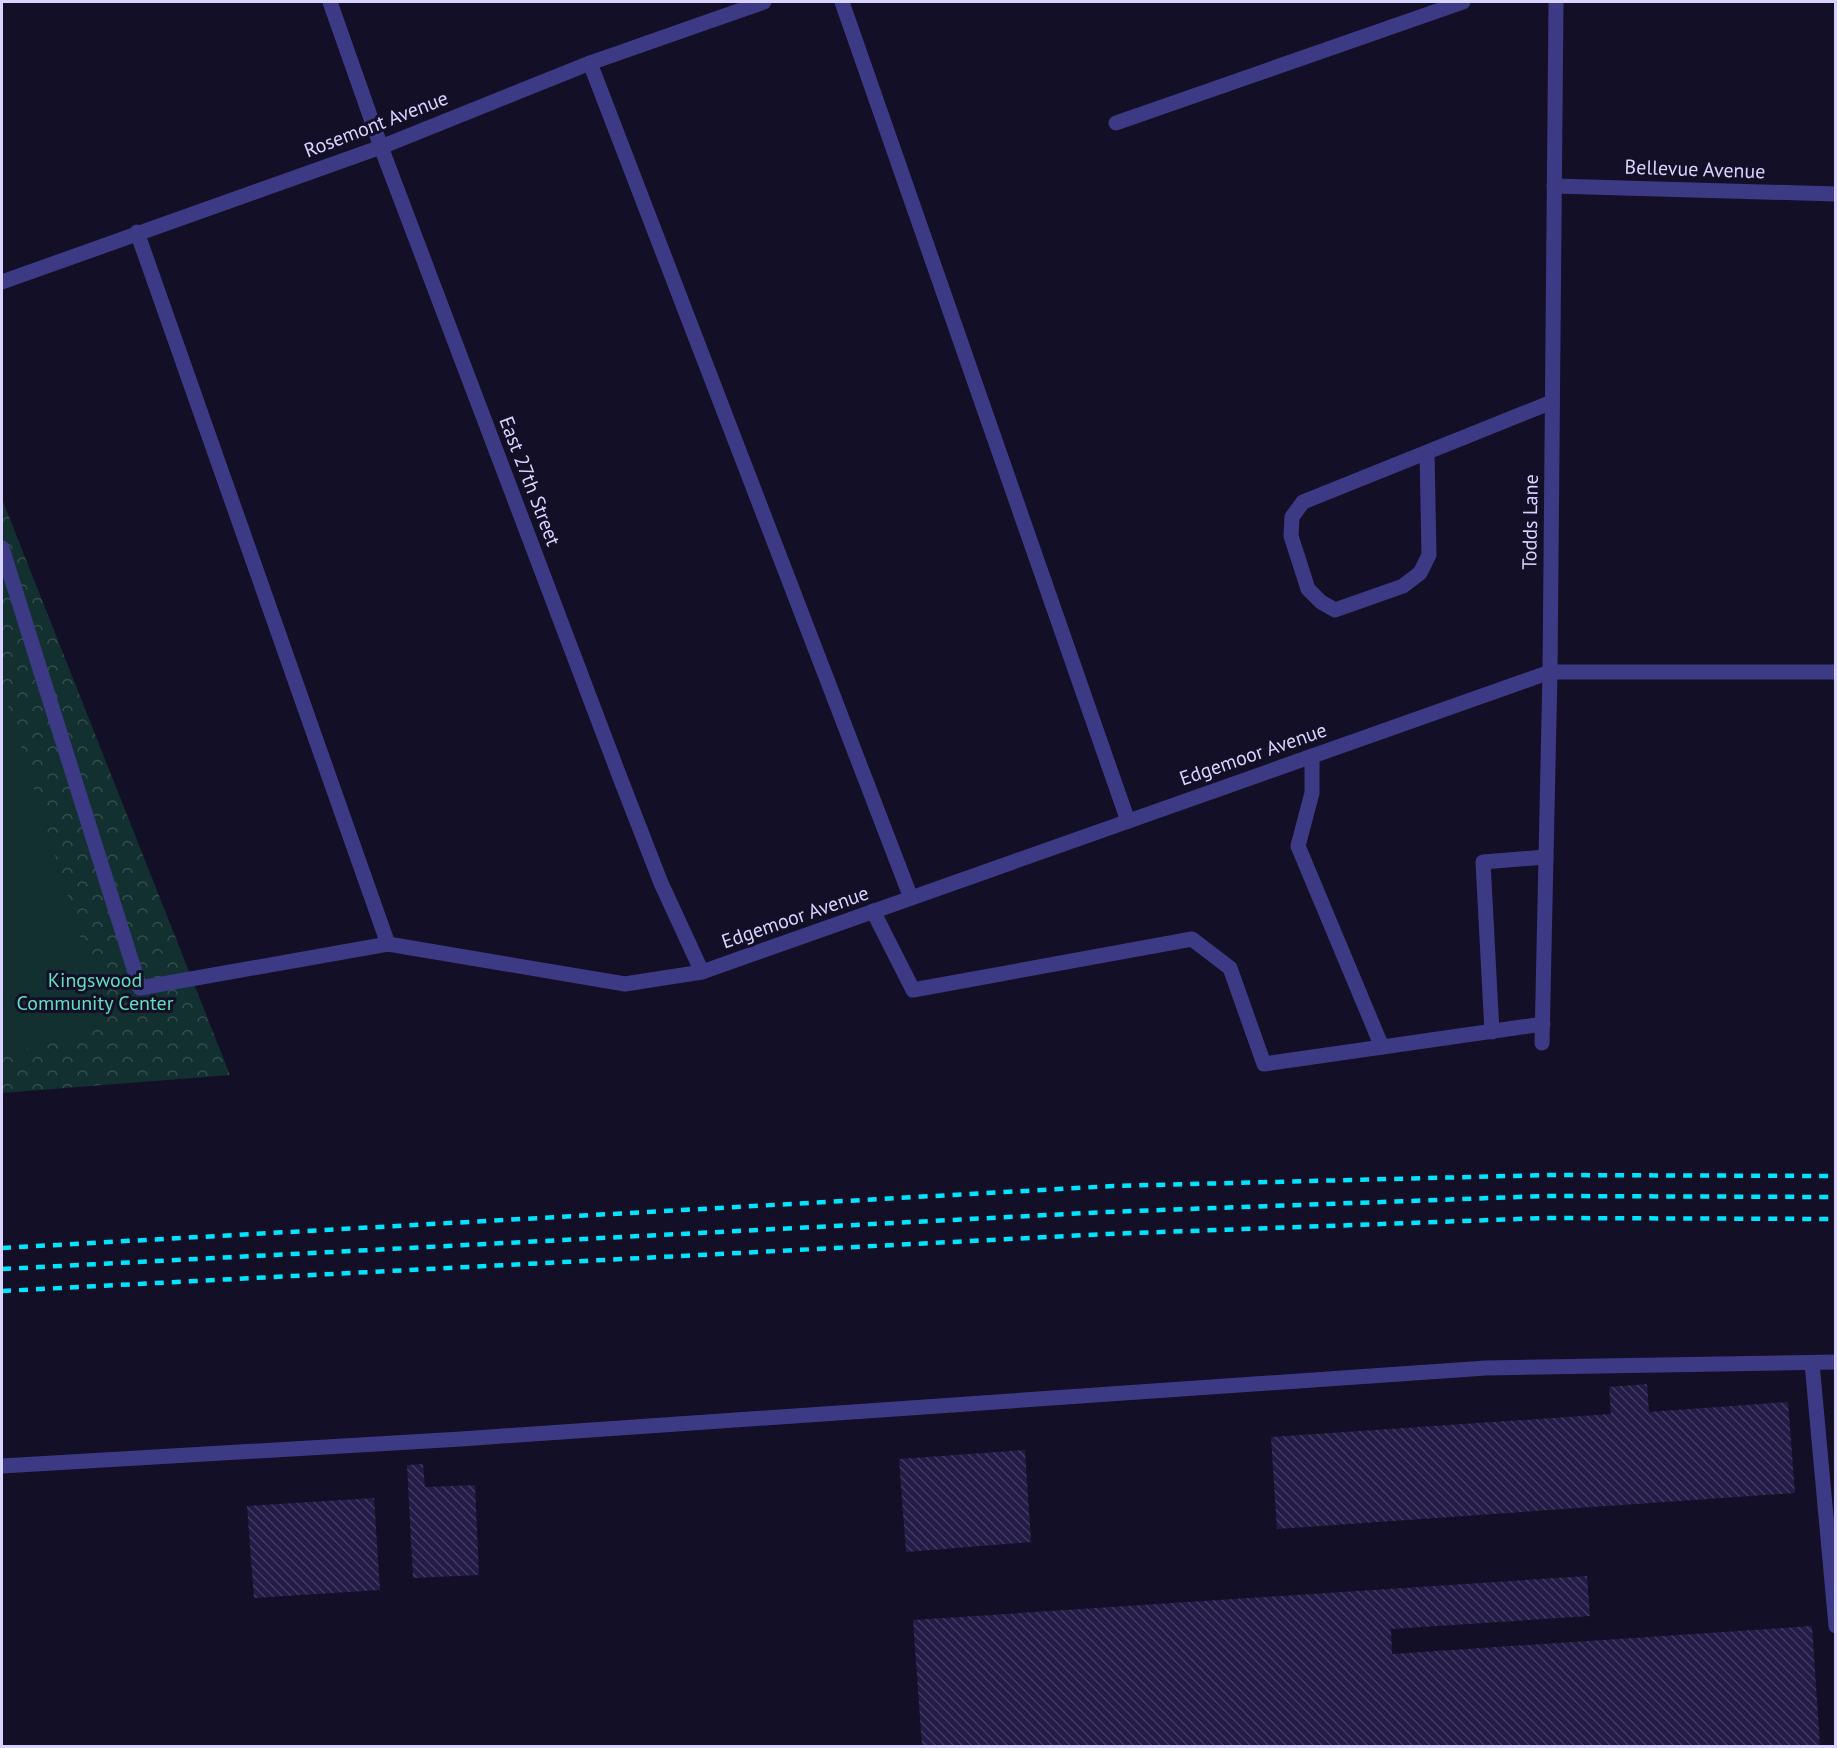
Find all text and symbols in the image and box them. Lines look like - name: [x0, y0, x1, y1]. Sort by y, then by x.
- street label: Rosemont Avenue: [300, 85, 452, 163]
- street label: Bellevue Avenue: [1624, 154, 1766, 184]
- street label: East 27th Street: [493, 413, 567, 550]
- street label: Todds Lane: [1516, 474, 1544, 570]
- street label: Edgemoor Avenue: [1176, 717, 1330, 791]
- street label: Edgemoor Avenue: [718, 880, 872, 954]
- park label: Kingswood Community Center: [16, 967, 174, 1016]

